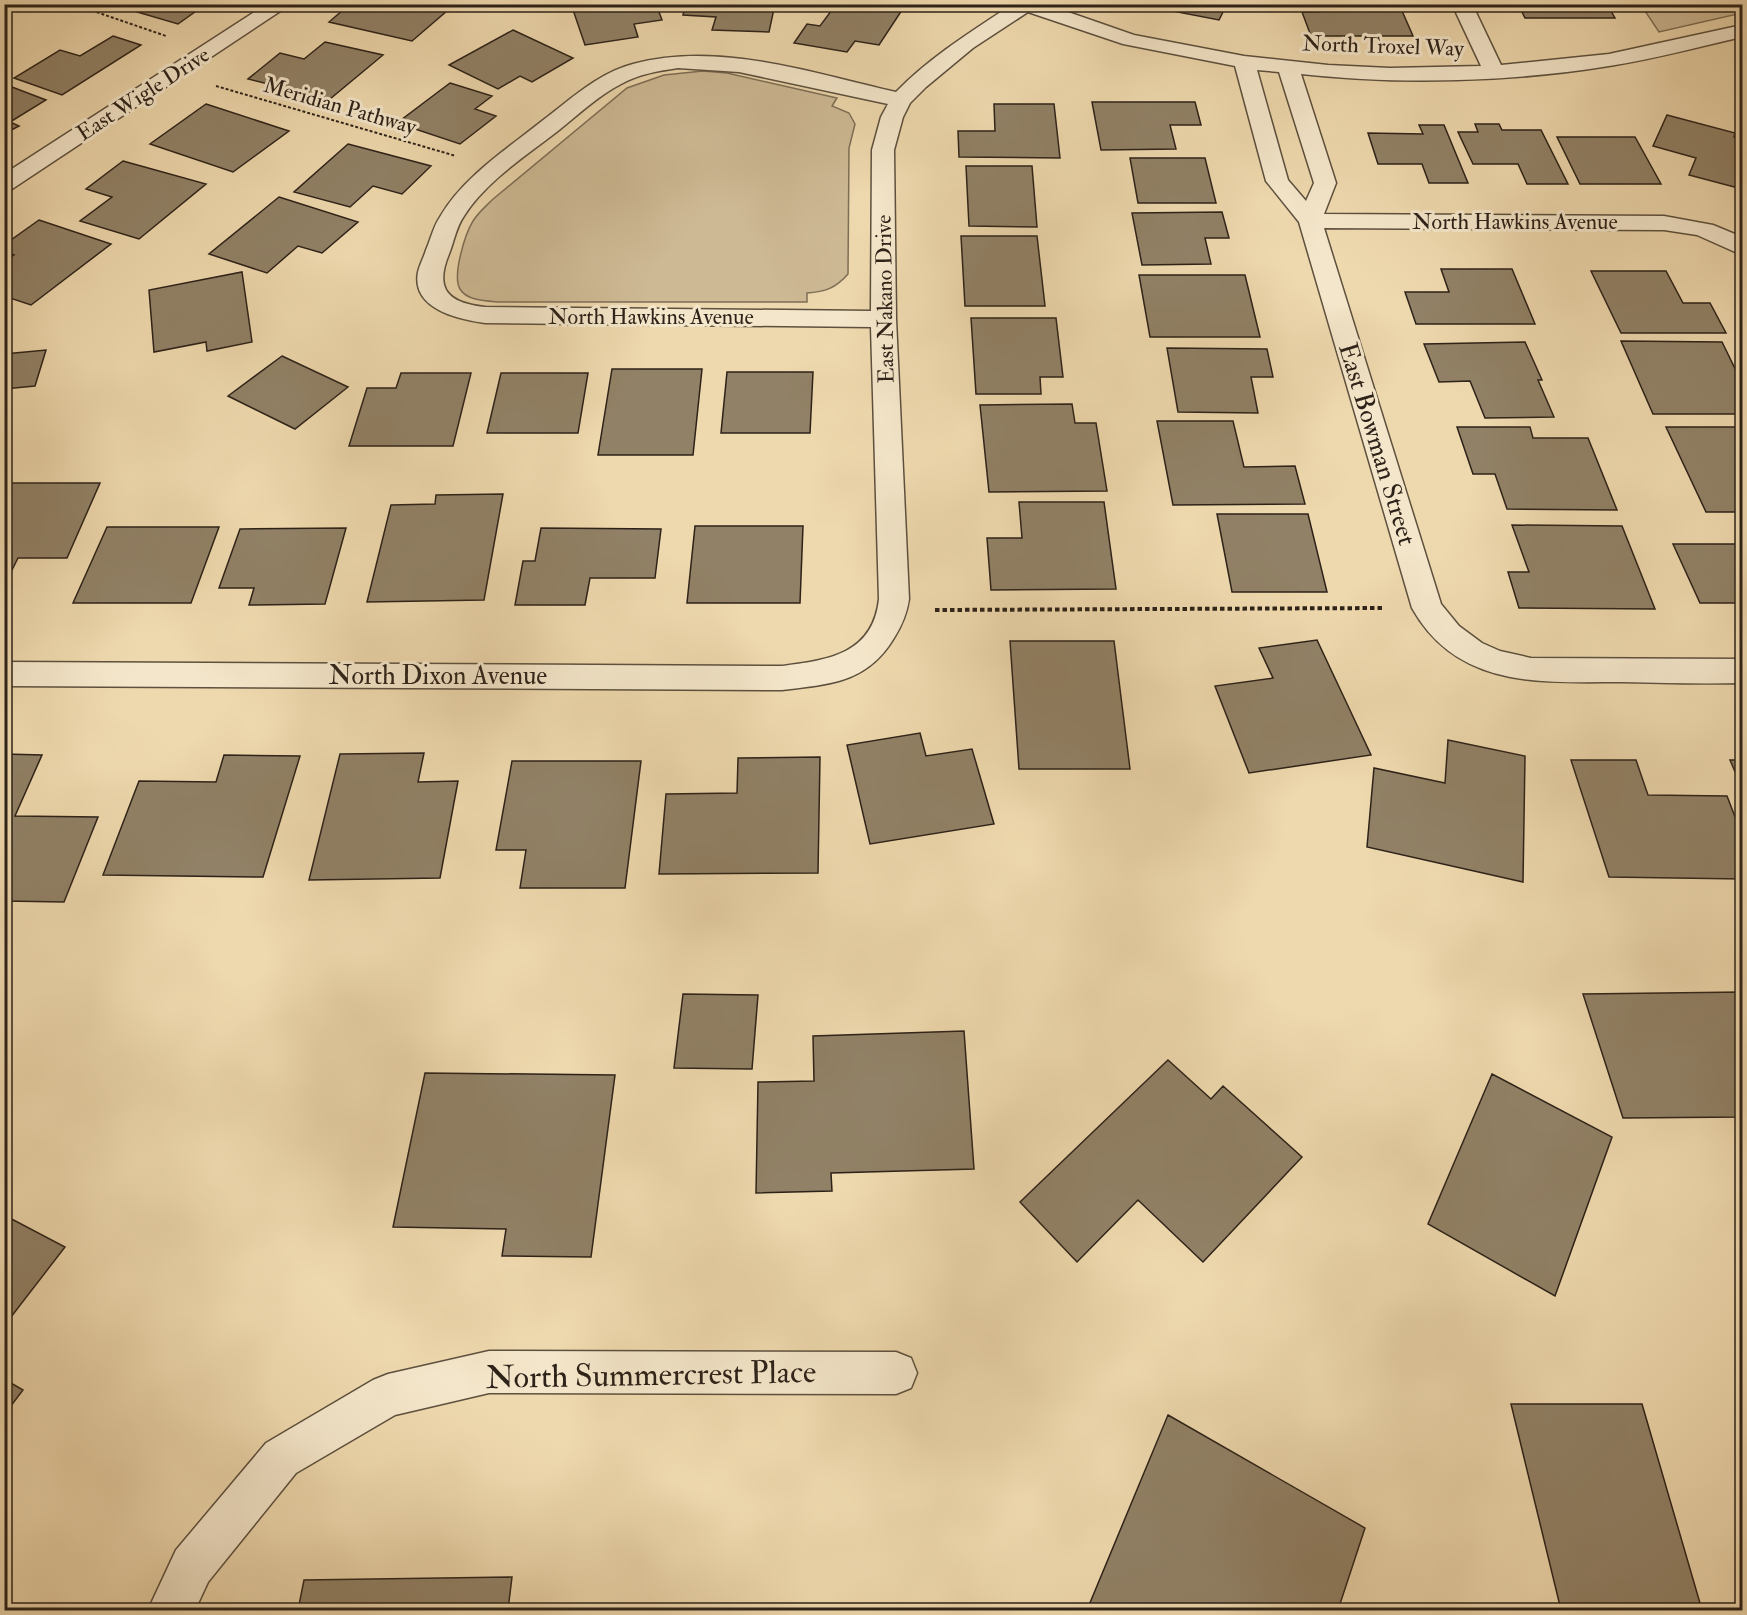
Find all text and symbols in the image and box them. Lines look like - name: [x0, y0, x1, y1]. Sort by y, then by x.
- street label: North Troxel Way: [1302, 29, 1465, 63]
- street label: East Wigle Drive: [71, 41, 215, 147]
- street label: Meridian Pathway: [260, 71, 420, 141]
- street label: North Hawkins Avenue: [1412, 208, 1618, 236]
- street label: East Nakano Drive: [870, 214, 900, 384]
- street label: North Hawkins Avenue: [548, 303, 754, 331]
- street label: East Bowman Street: [1331, 339, 1423, 549]
- street label: North Dixon Avenue: [329, 660, 547, 692]
- street label: North Summercrest Place: [485, 1352, 817, 1398]

